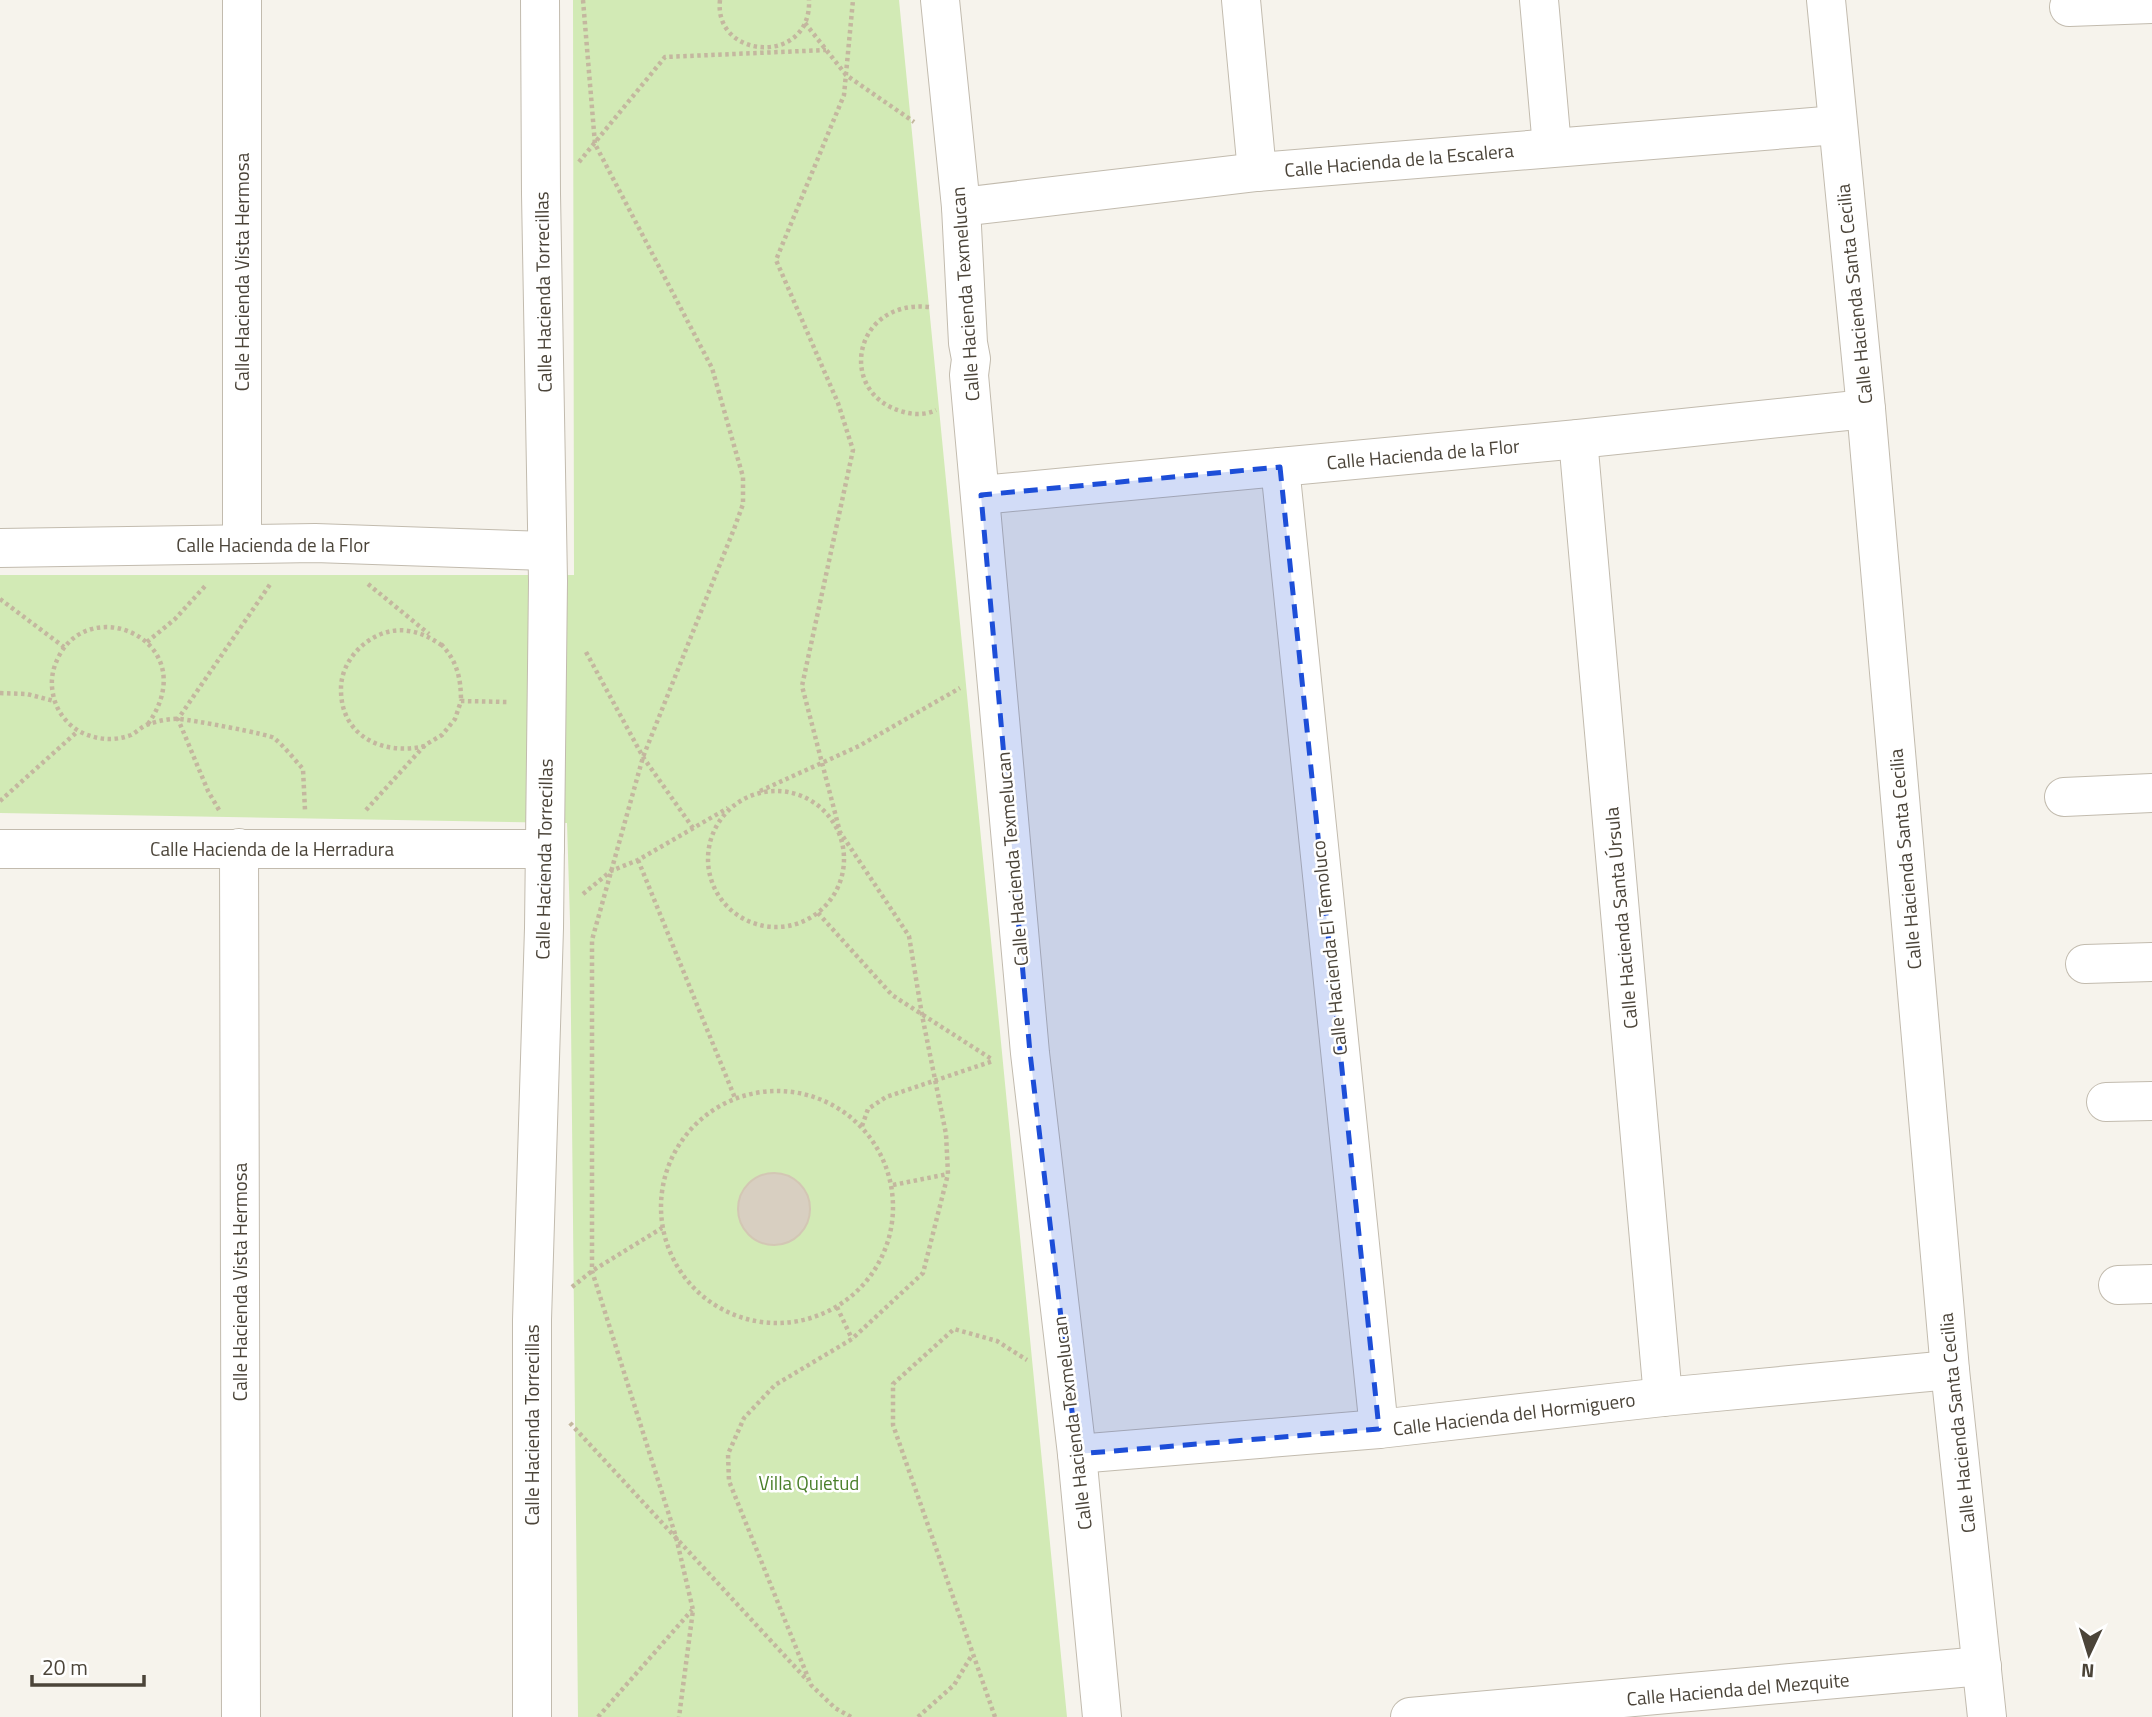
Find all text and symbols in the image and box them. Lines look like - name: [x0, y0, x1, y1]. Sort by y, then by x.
- street label: Calle Hacienda de la Escalera: [1283, 135, 1515, 184]
- street label: Calle Hacienda Vista Hermosa: [227, 152, 256, 391]
- street label: Calle Hacienda Santa Cecilia: [1827, 182, 1879, 406]
- street label: Calle Hacienda Texmelucan: [943, 186, 986, 402]
- street label: Calle Hacienda Torrecillas: [526, 191, 559, 393]
- street label: Calle Hacienda de la Flor: [1325, 431, 1521, 476]
- street label: Calle Hacienda de la Flor: [176, 530, 370, 559]
- street label: Calle Hacienda Santa Cecilia: [1880, 747, 1929, 971]
- street label: Calle Hacienda Texmelucan: [988, 751, 1035, 967]
- street label: Calle Hacienda Torrecillas: [527, 758, 560, 960]
- street label: Calle Hacienda Santa Úrsula: [1596, 805, 1645, 1030]
- street label: Calle Hacienda de la Herradura: [150, 834, 394, 863]
- street label: Calle Hacienda El Temoluco: [1303, 839, 1354, 1057]
- street label: Calle Hacienda Vista Hermosa: [225, 1162, 254, 1401]
- street label: Calle Hacienda Santa Cecilia: [1930, 1311, 1982, 1535]
- street label: Calle Hacienda Texmelucan: [1044, 1315, 1099, 1532]
- street label: Calle Hacienda Torrecillas: [517, 1324, 546, 1526]
- street label: Calle Hacienda del Hormiguero: [1391, 1384, 1637, 1443]
- park label: Villa Quietud: [759, 1468, 859, 1497]
- north arrow: [2054, 1619, 2124, 1689]
- scale bar: [32, 1644, 144, 1688]
- text: 20 m: [42, 1651, 88, 1683]
- text: N: [2080, 1657, 2095, 1686]
- street label: Calle Hacienda del Mezquite: [1625, 1664, 1851, 1713]

